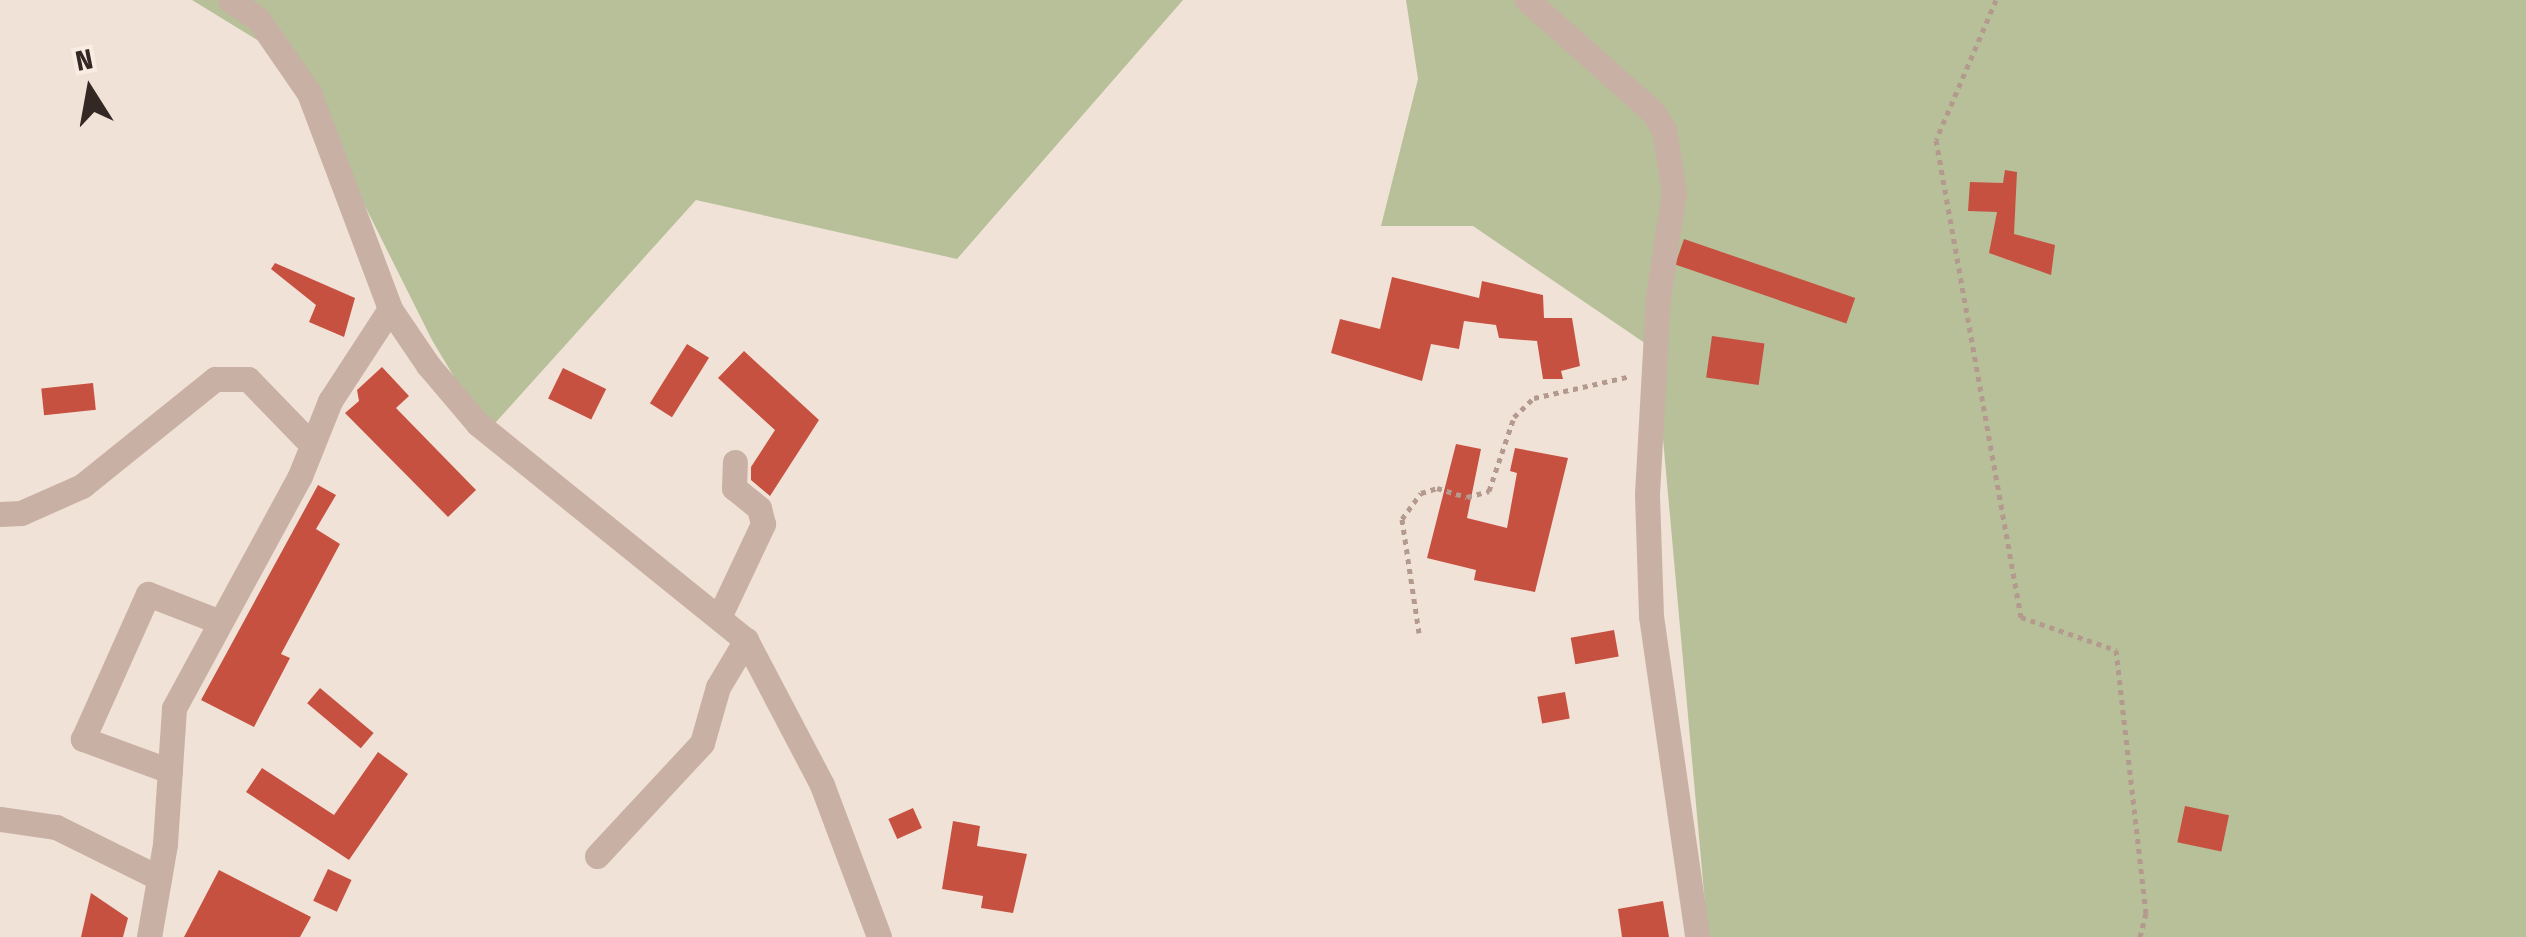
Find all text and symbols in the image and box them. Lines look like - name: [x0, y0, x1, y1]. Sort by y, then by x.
- north arrow: [40, 40, 140, 140]
- text: N: [73, 42, 96, 78]

